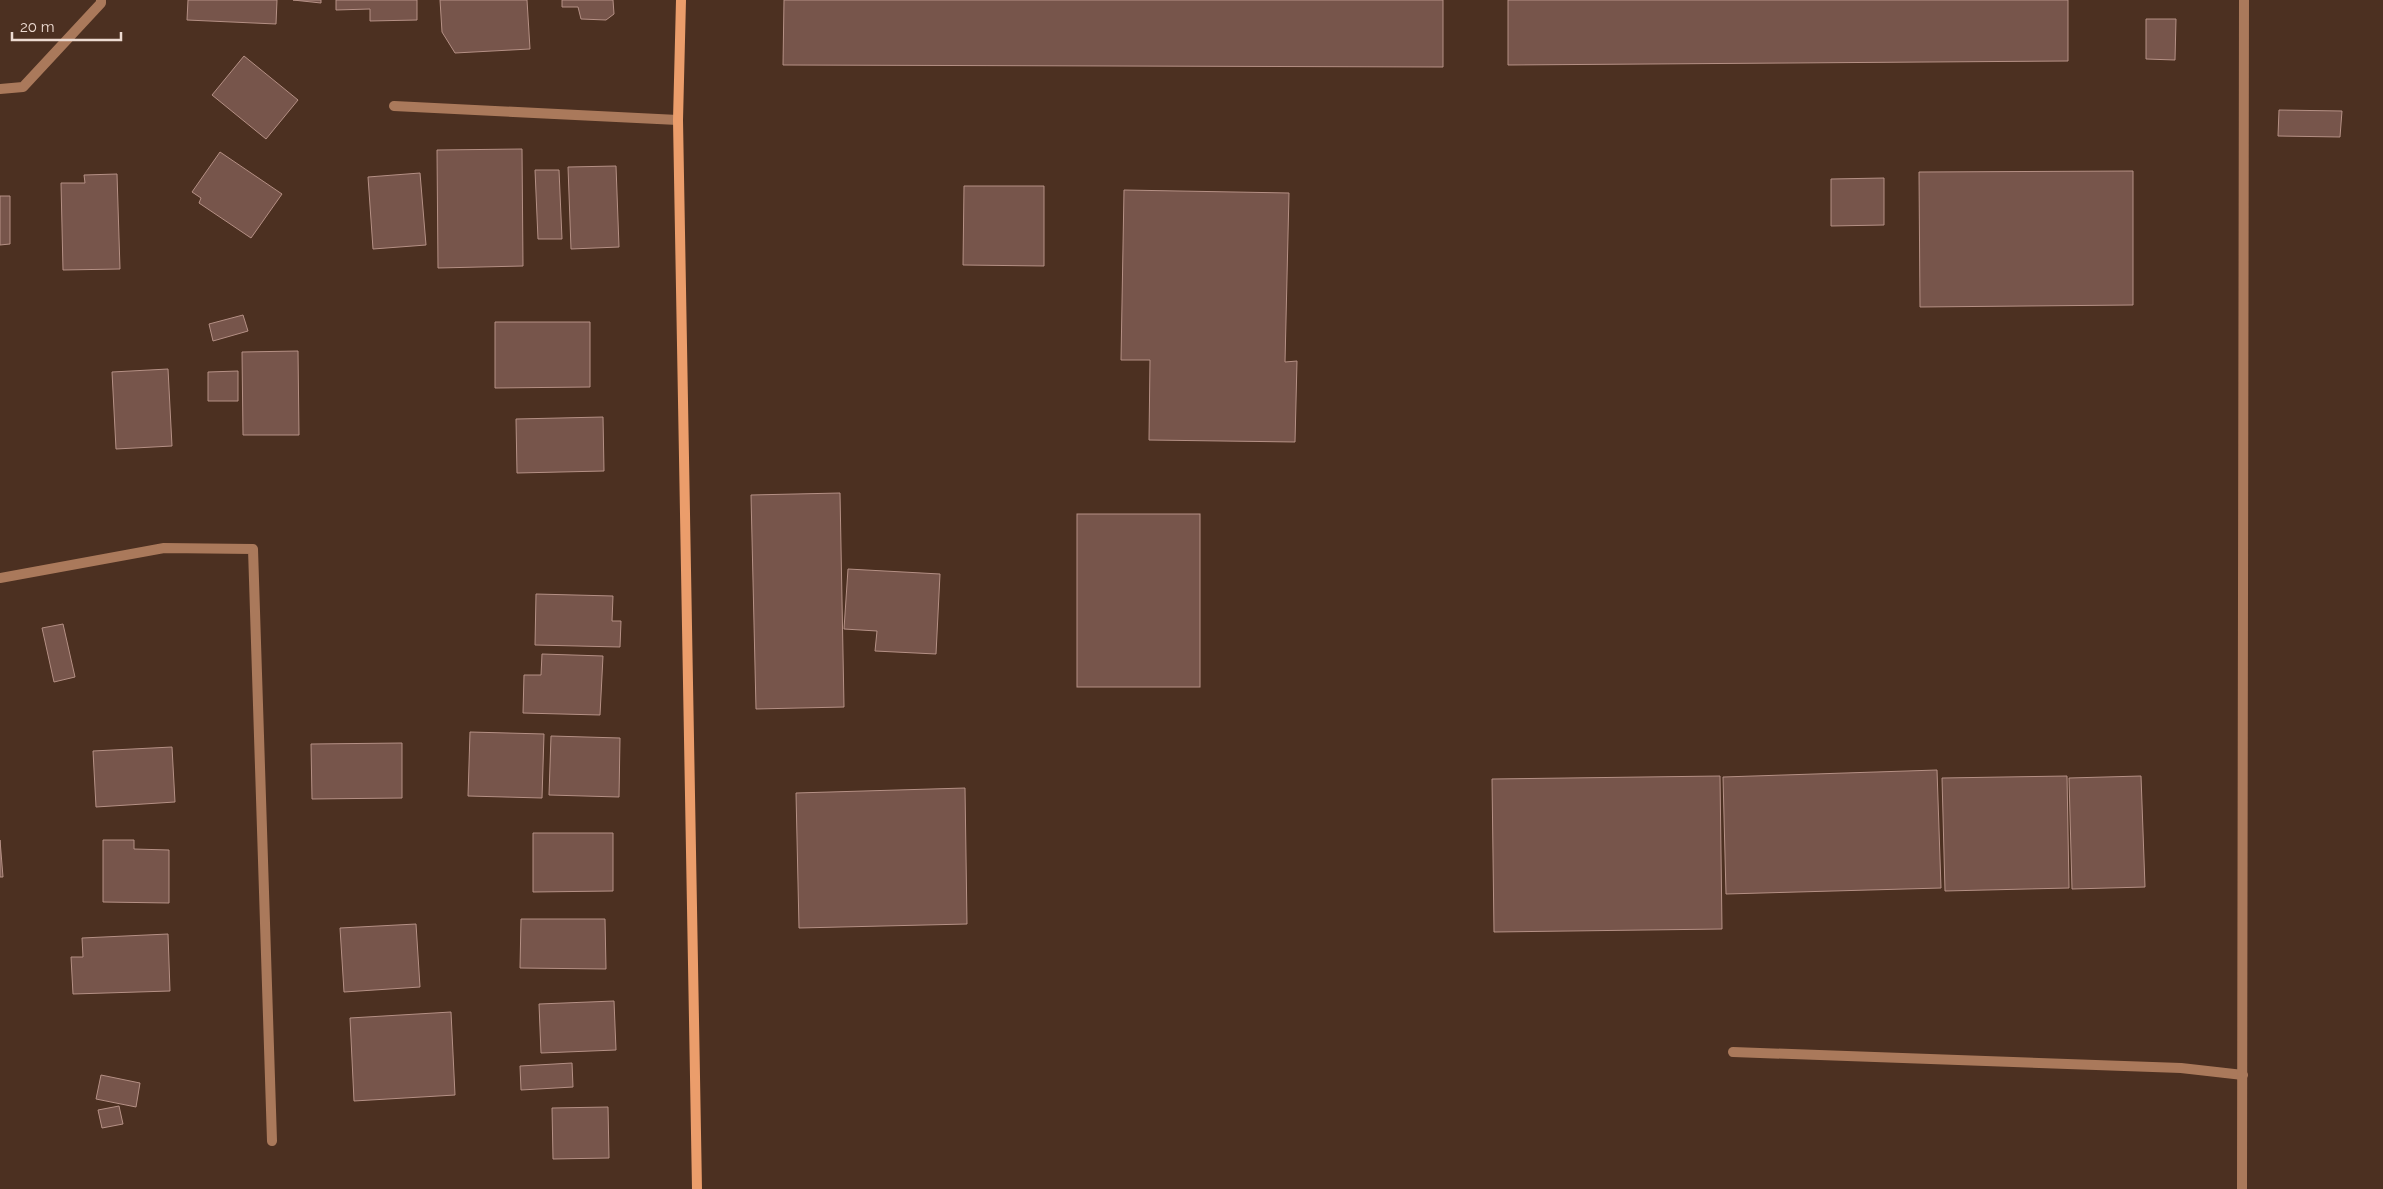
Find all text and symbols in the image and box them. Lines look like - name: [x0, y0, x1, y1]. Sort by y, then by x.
- scale bar: [12, 10, 121, 42]
- text: 20 m: [20, 18, 55, 36]

